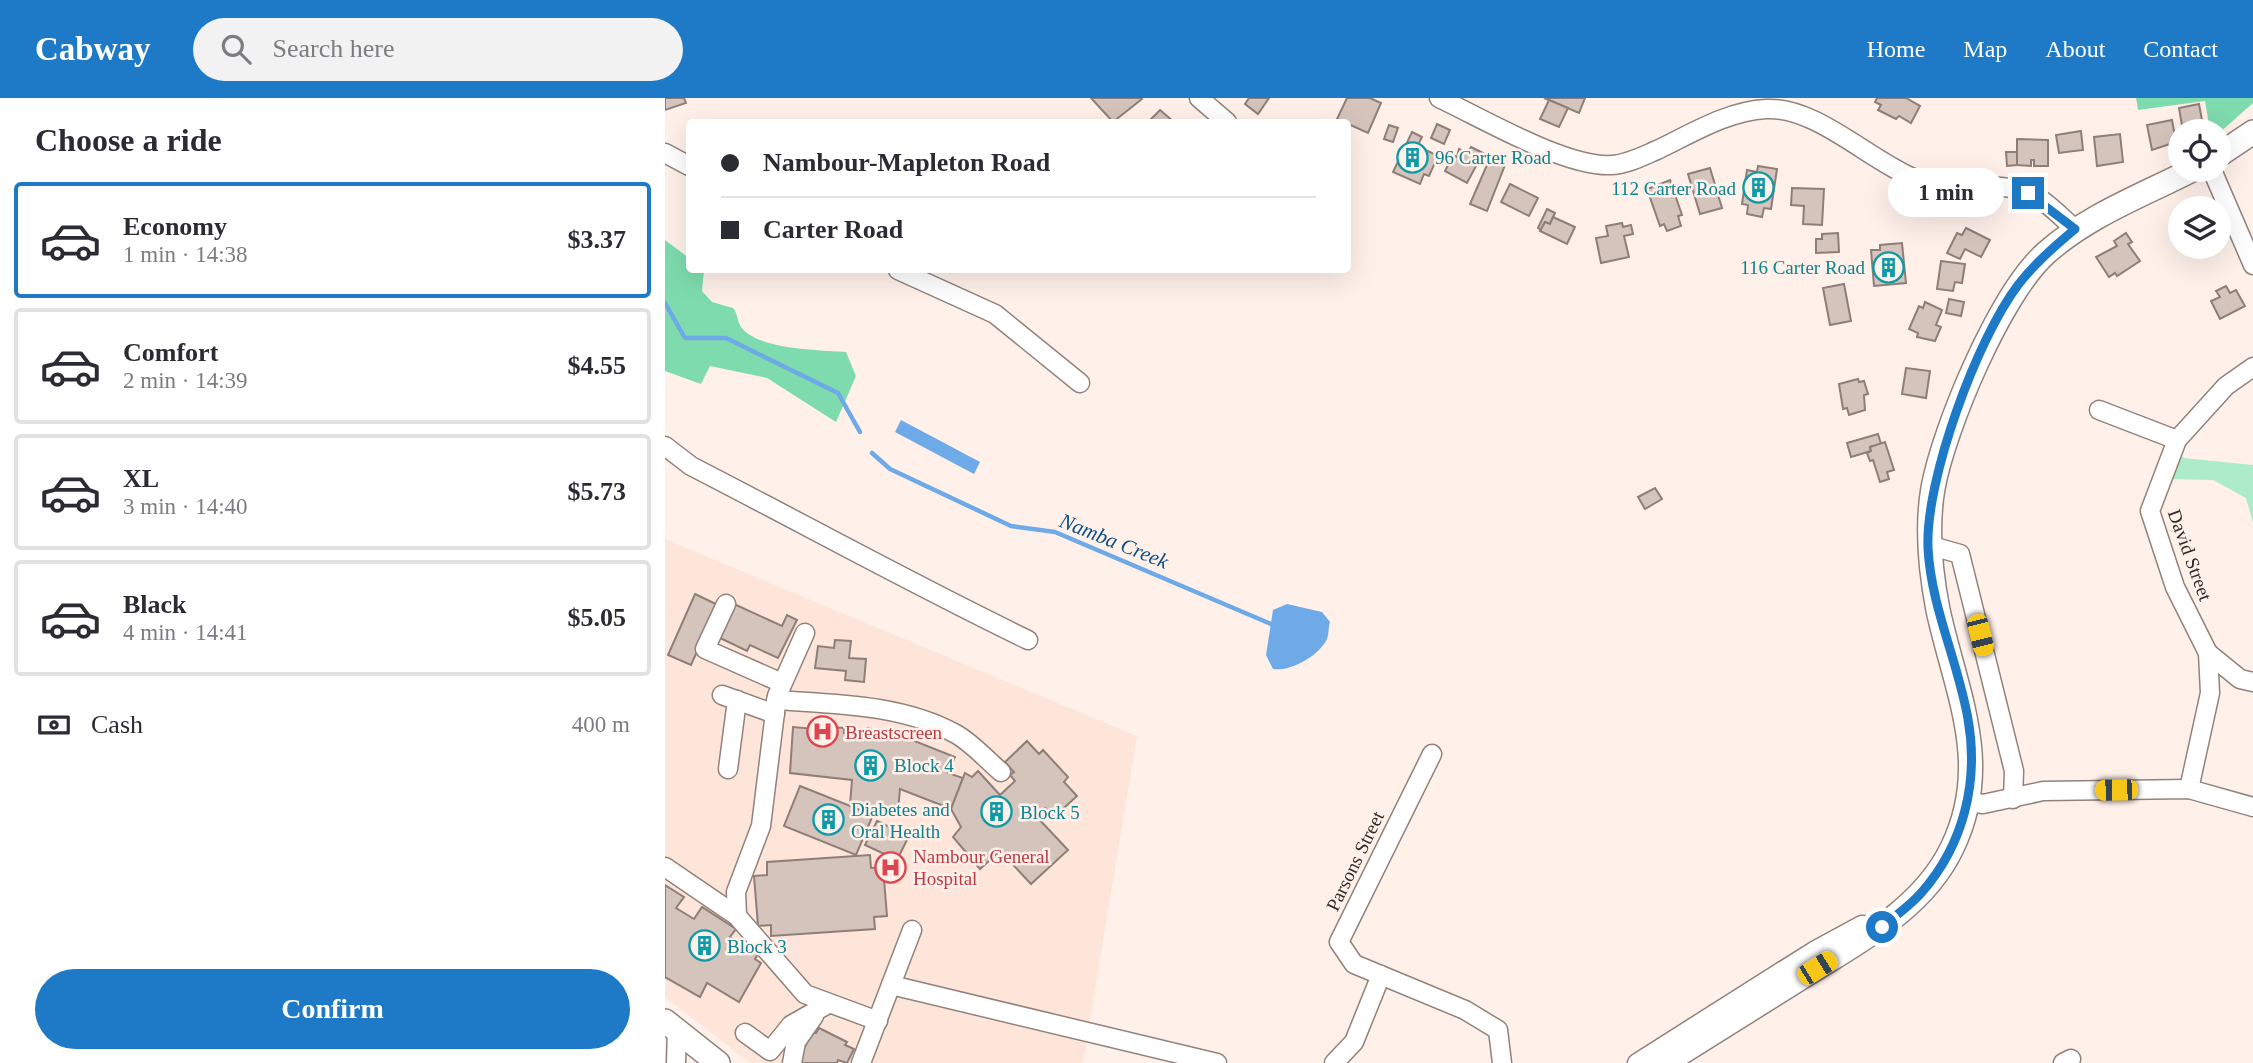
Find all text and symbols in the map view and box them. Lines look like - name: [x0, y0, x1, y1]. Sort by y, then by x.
- search box: [193, 18, 683, 81]
- icon: search: [217, 30, 255, 68]
- text: Cabway: [35, 31, 151, 67]
- text: Search here: [273, 34, 395, 63]
- text: Home: [1867, 36, 1925, 62]
- text: Map: [1963, 36, 2007, 62]
- text: About: [2045, 36, 2105, 62]
- text: Contact: [2143, 36, 2218, 62]
- map controls: [2168, 119, 2231, 259]
- button: locate: [2168, 119, 2231, 182]
- text: Choose a ride: [35, 122, 222, 158]
- building icon: 96 Carter Road: [1395, 140, 1429, 174]
- place label: 96 Carter Road: [1435, 147, 1552, 168]
- text: Nambour-Mapleton Road: [763, 148, 1050, 177]
- callout: 1 min: [1888, 168, 2003, 217]
- building icon: 112 Carter Road: [1742, 171, 1776, 205]
- route end: [2012, 177, 2044, 209]
- place label: 112 Carter Road: [1611, 178, 1736, 199]
- text: 1 min: [1918, 180, 1974, 205]
- button: layers: [2168, 196, 2231, 259]
- icon: car: [39, 209, 102, 272]
- text: Economy: [123, 212, 227, 241]
- text: Carter Road: [763, 215, 903, 244]
- text: $3.37: [568, 225, 626, 254]
- text: 1 min · 14:38: [123, 242, 248, 267]
- building icon: 116 Carter Road: [1871, 250, 1905, 284]
- place label: 116 Carter Road: [1740, 257, 1865, 278]
- icon: car: [39, 335, 102, 398]
- text: Comfort: [123, 338, 218, 367]
- text: $4.55: [568, 351, 626, 380]
- text: 2 min · 14:39: [123, 368, 248, 393]
- icon: car: [39, 461, 102, 524]
- text: XL: [123, 464, 159, 493]
- text: $5.73: [568, 477, 626, 506]
- text: 3 min · 14:40: [123, 494, 248, 519]
- street label: David Street: [2164, 507, 2216, 604]
- water label: Namba Creek: [1055, 508, 1173, 574]
- icon: car: [39, 587, 102, 650]
- text: Black: [123, 590, 187, 619]
- text: $5.05: [568, 603, 626, 632]
- car: [1965, 612, 1996, 658]
- text: 4 min · 14:41: [123, 620, 248, 645]
- icon: cash: [35, 706, 73, 744]
- text: Cash: [91, 710, 143, 739]
- text: 400 m: [572, 712, 630, 737]
- hospital icon: Breastscreen: [805, 715, 839, 749]
- place label: Breastscreen: [845, 722, 943, 743]
- building icon: Block 4: [854, 748, 888, 782]
- place label: Block 4: [894, 755, 954, 776]
- car: [2095, 779, 2138, 801]
- building icon: Block 5: [980, 795, 1014, 829]
- place label: Diabetes and Oral Health: [851, 799, 950, 842]
- place label: Block 5: [1020, 802, 1080, 823]
- building icon: Diabetes and Oral Health: [811, 803, 845, 837]
- street label: Parsons Street: [1322, 807, 1388, 914]
- place label: Nambour General Hospital: [913, 846, 1050, 889]
- hospital icon: Nambour General Hospital: [873, 850, 907, 884]
- route start: [1866, 911, 1898, 943]
- building icon: Block 3: [687, 929, 721, 963]
- place label: Block 3: [727, 936, 787, 957]
- car: [1794, 948, 1841, 988]
- button: Confirm: [35, 969, 630, 1049]

